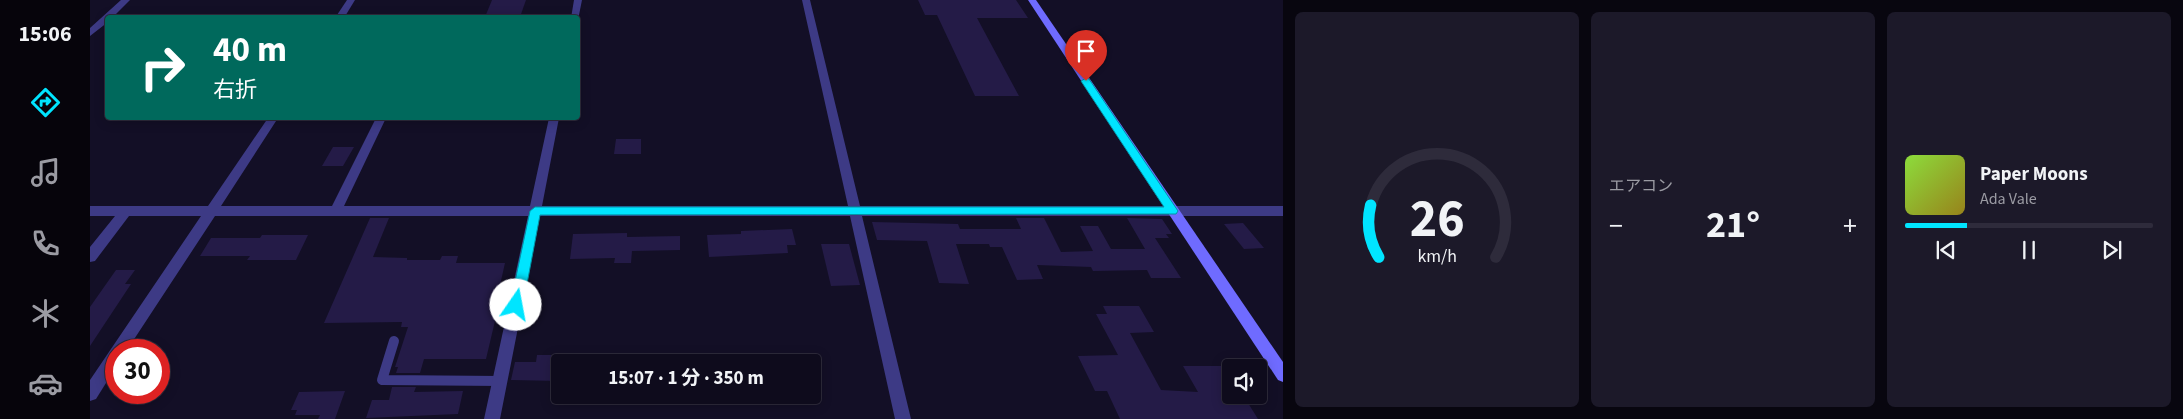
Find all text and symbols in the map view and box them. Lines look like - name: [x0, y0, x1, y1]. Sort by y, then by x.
- text: 15:06: [18, 18, 72, 50]
- text: 40 m: [213, 25, 287, 75]
- pin: [1065, 30, 1107, 81]
- icon: right: [130, 35, 195, 100]
- icon: arrive: [1072, 37, 1100, 65]
- text: 右折: [213, 74, 257, 106]
- icon: directions: [28, 85, 63, 120]
- icon: music: [28, 155, 63, 190]
- text: Paper Moons: [1980, 161, 2088, 188]
- text: エアコン: [1609, 175, 1673, 197]
- text: 26: [1410, 183, 1464, 257]
- text: Ada Vale: [1980, 188, 2037, 210]
- text: 21°: [1706, 198, 1760, 252]
- text: −: [1609, 206, 1623, 246]
- text: +: [1843, 206, 1857, 246]
- icon: phone: [28, 226, 63, 261]
- icon: previous: [1932, 236, 1960, 264]
- icon: pause: [2015, 236, 2043, 264]
- icon: next: [2098, 236, 2126, 264]
- text: km/h: [1417, 244, 1457, 269]
- position arrow: [489, 278, 541, 330]
- icon: climate: [28, 296, 63, 331]
- speed limit sign: 30: [105, 339, 170, 404]
- map controls: [1222, 359, 1267, 404]
- button: sound: [1222, 359, 1267, 404]
- text: 15:07 · 1 分 · 350 m: [608, 365, 764, 392]
- icon: car: [28, 366, 63, 401]

